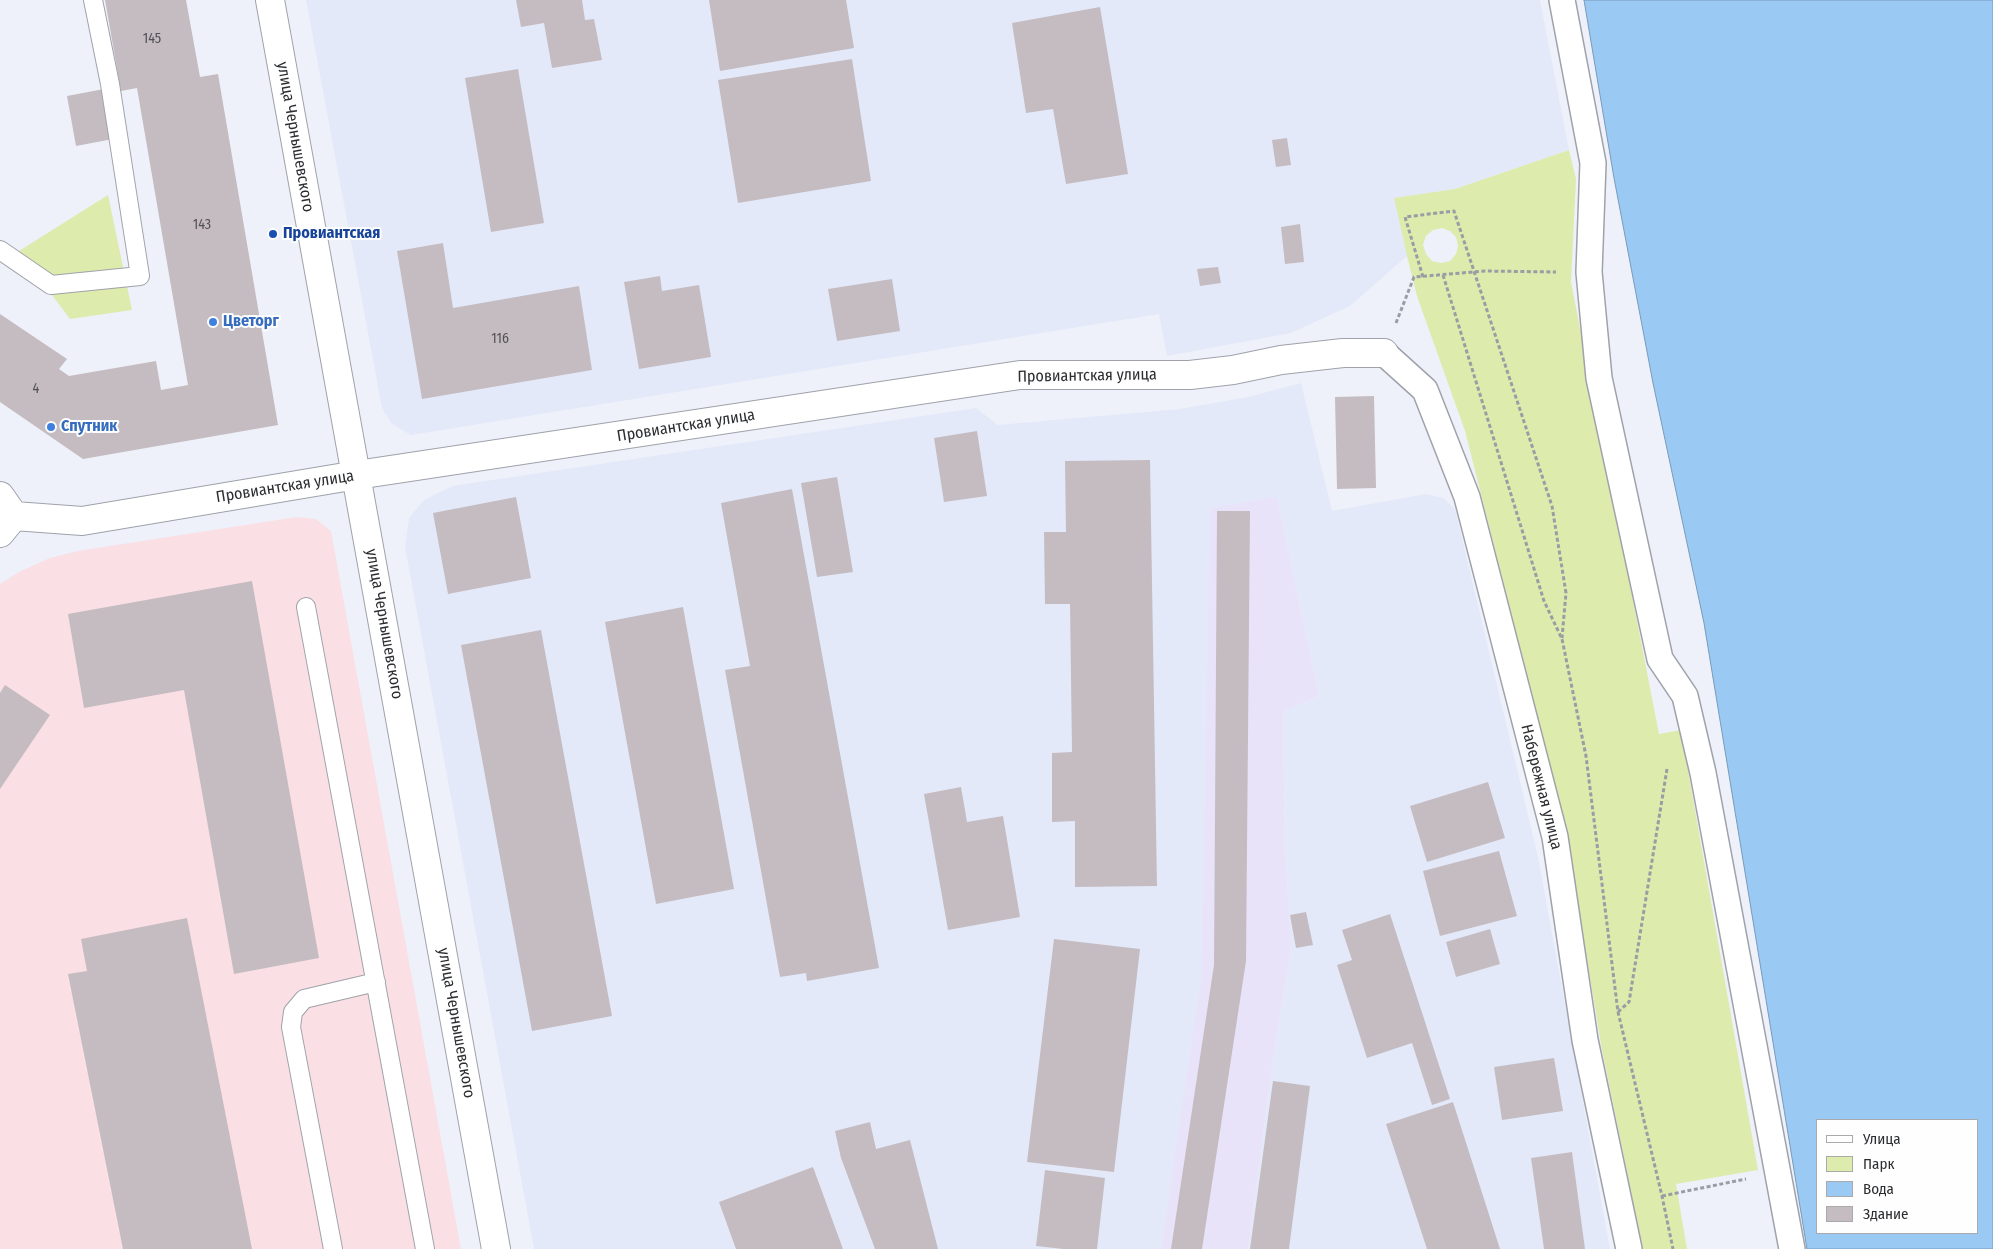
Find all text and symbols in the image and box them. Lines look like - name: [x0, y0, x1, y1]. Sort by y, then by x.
- house number: 145: [143, 31, 161, 47]
- street label: улица Чернышевского: [272, 60, 318, 214]
- house number: 143: [193, 217, 211, 233]
- place label: Провиантская: [283, 224, 380, 244]
- marker: Провиантская: [267, 228, 279, 240]
- place label: Цветорг: [223, 312, 279, 332]
- marker: Цветорг: [207, 316, 219, 328]
- house number: 116: [491, 331, 509, 347]
- street label: Провиантская улица: [1017, 365, 1157, 387]
- house number: 4: [33, 381, 39, 397]
- street label: Провиантская улица: [616, 406, 756, 446]
- place label: Спутник: [61, 417, 117, 437]
- marker: Спутник: [45, 421, 57, 433]
- street label: Провиантская улица: [215, 467, 355, 507]
- street label: улица Чернышевского: [361, 547, 407, 701]
- street label: Набережная улица: [1516, 722, 1566, 852]
- street label: улица Чернышевского: [433, 946, 479, 1100]
- legend: [1816, 1119, 1978, 1234]
- text: Улица: [1863, 1130, 1901, 1148]
- text: Парк: [1863, 1155, 1894, 1173]
- text: Вода: [1863, 1180, 1894, 1198]
- text: Здание: [1863, 1205, 1909, 1223]

